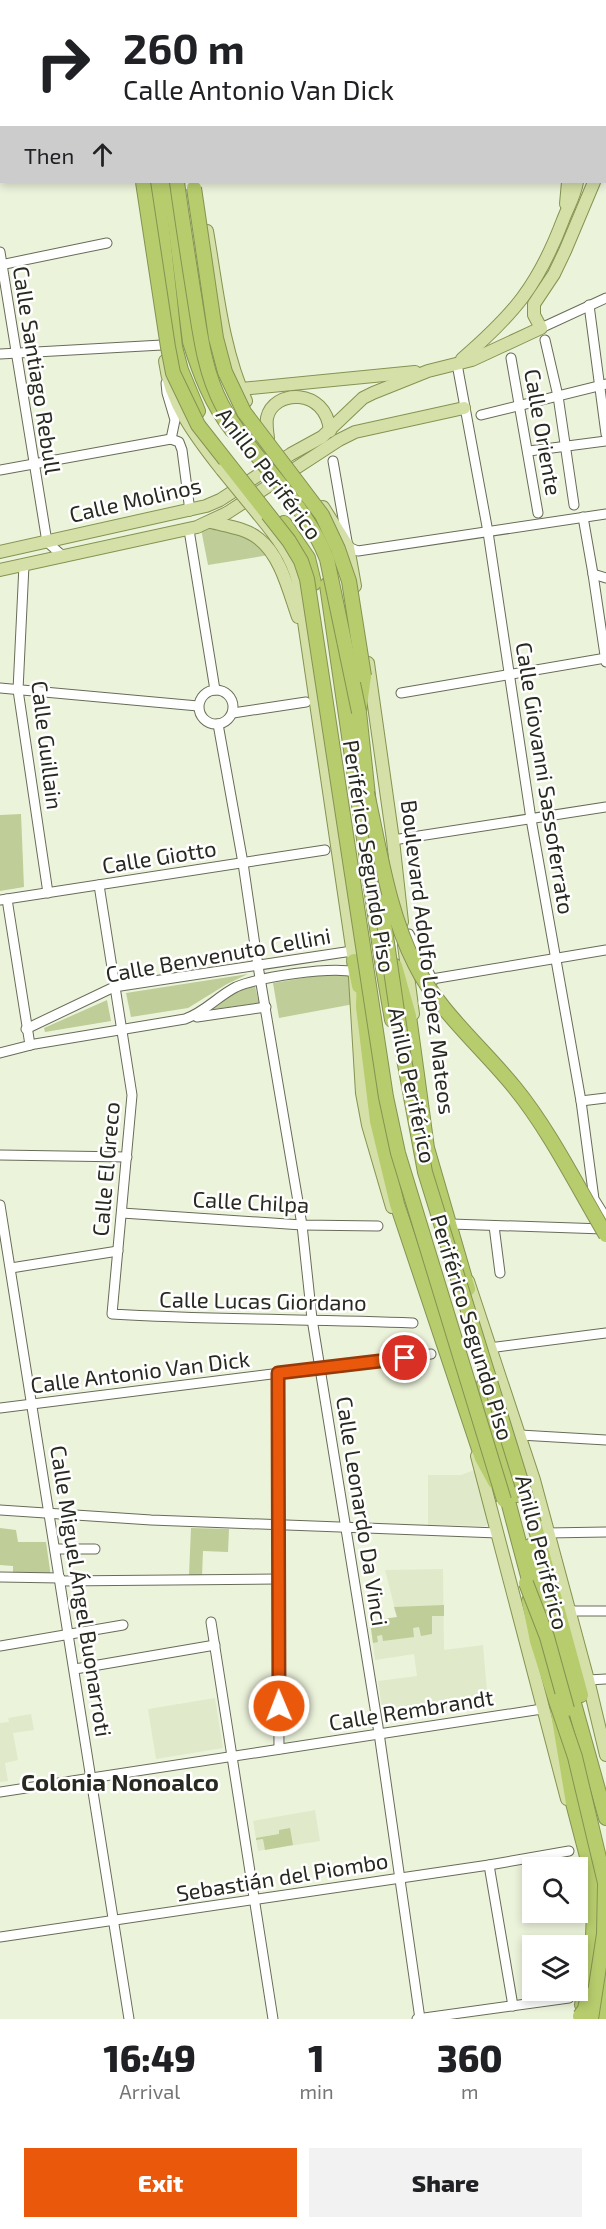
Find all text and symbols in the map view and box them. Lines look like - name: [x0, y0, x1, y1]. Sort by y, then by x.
- text: 260 m: [123, 22, 245, 72]
- icon: right: [24, 24, 102, 102]
- text: Calle Antonio Van Dick: [123, 73, 394, 105]
- icon: ahead: [86, 138, 119, 171]
- text: Then: [24, 142, 74, 168]
- street label: Calle Santiago Rebull: [9, 264, 67, 476]
- street label: Calle Oriente: [520, 367, 568, 497]
- street label: Anillo Periférico: [212, 402, 328, 544]
- street label: Calle Molinos: [66, 471, 204, 527]
- street label: Calle Giovanni Sassoferrato: [512, 640, 580, 916]
- street label: Calle Guillain: [27, 679, 69, 811]
- street label: Periférico Segundo Piso: [339, 738, 401, 974]
- street label: Boulevard Adolfo López Mateos: [397, 798, 461, 1116]
- street label: Calle Giotto: [100, 834, 218, 878]
- street label: Calle Benvenuto Cellini: [103, 921, 333, 987]
- street label: Anillo Periférico: [384, 1005, 442, 1165]
- street label: Calle El Greco: [86, 1101, 124, 1237]
- street label: Calle Chilpa: [192, 1185, 310, 1217]
- street label: Periférico Segundo Piso: [426, 1211, 520, 1443]
- street label: Calle Lucas Giordano: [159, 1285, 367, 1315]
- pin: [379, 1332, 430, 1383]
- icon: arrive: [388, 1341, 421, 1374]
- street label: Calle Antonio Van Dick: [29, 1345, 251, 1397]
- street label: Calle Leonardo Da Vinci: [332, 1394, 394, 1628]
- street label: Calle Miguel Ángel Buonarroti: [46, 1443, 118, 1739]
- street label: Anillo Periférico: [511, 1472, 575, 1632]
- position arrow: [247, 1674, 311, 1738]
- street label: Calle Rembrandt: [327, 1683, 495, 1735]
- district label: Colonia Nonoalco: [21, 1767, 219, 1796]
- street label: Sebastián del Piombo: [174, 1846, 390, 1906]
- map controls: [522, 1857, 588, 2001]
- button: search: [522, 1857, 588, 1923]
- button: layers: [522, 1935, 588, 2001]
- text: 16:49: [103, 2036, 196, 2079]
- text: 1: [308, 2036, 325, 2079]
- text: 360: [437, 2036, 503, 2079]
- text: Arrival: [119, 2079, 180, 2103]
- text: min: [299, 2079, 334, 2103]
- text: m: [461, 2079, 479, 2103]
- button: Exit: [24, 2148, 297, 2217]
- button: Share: [309, 2148, 582, 2217]

